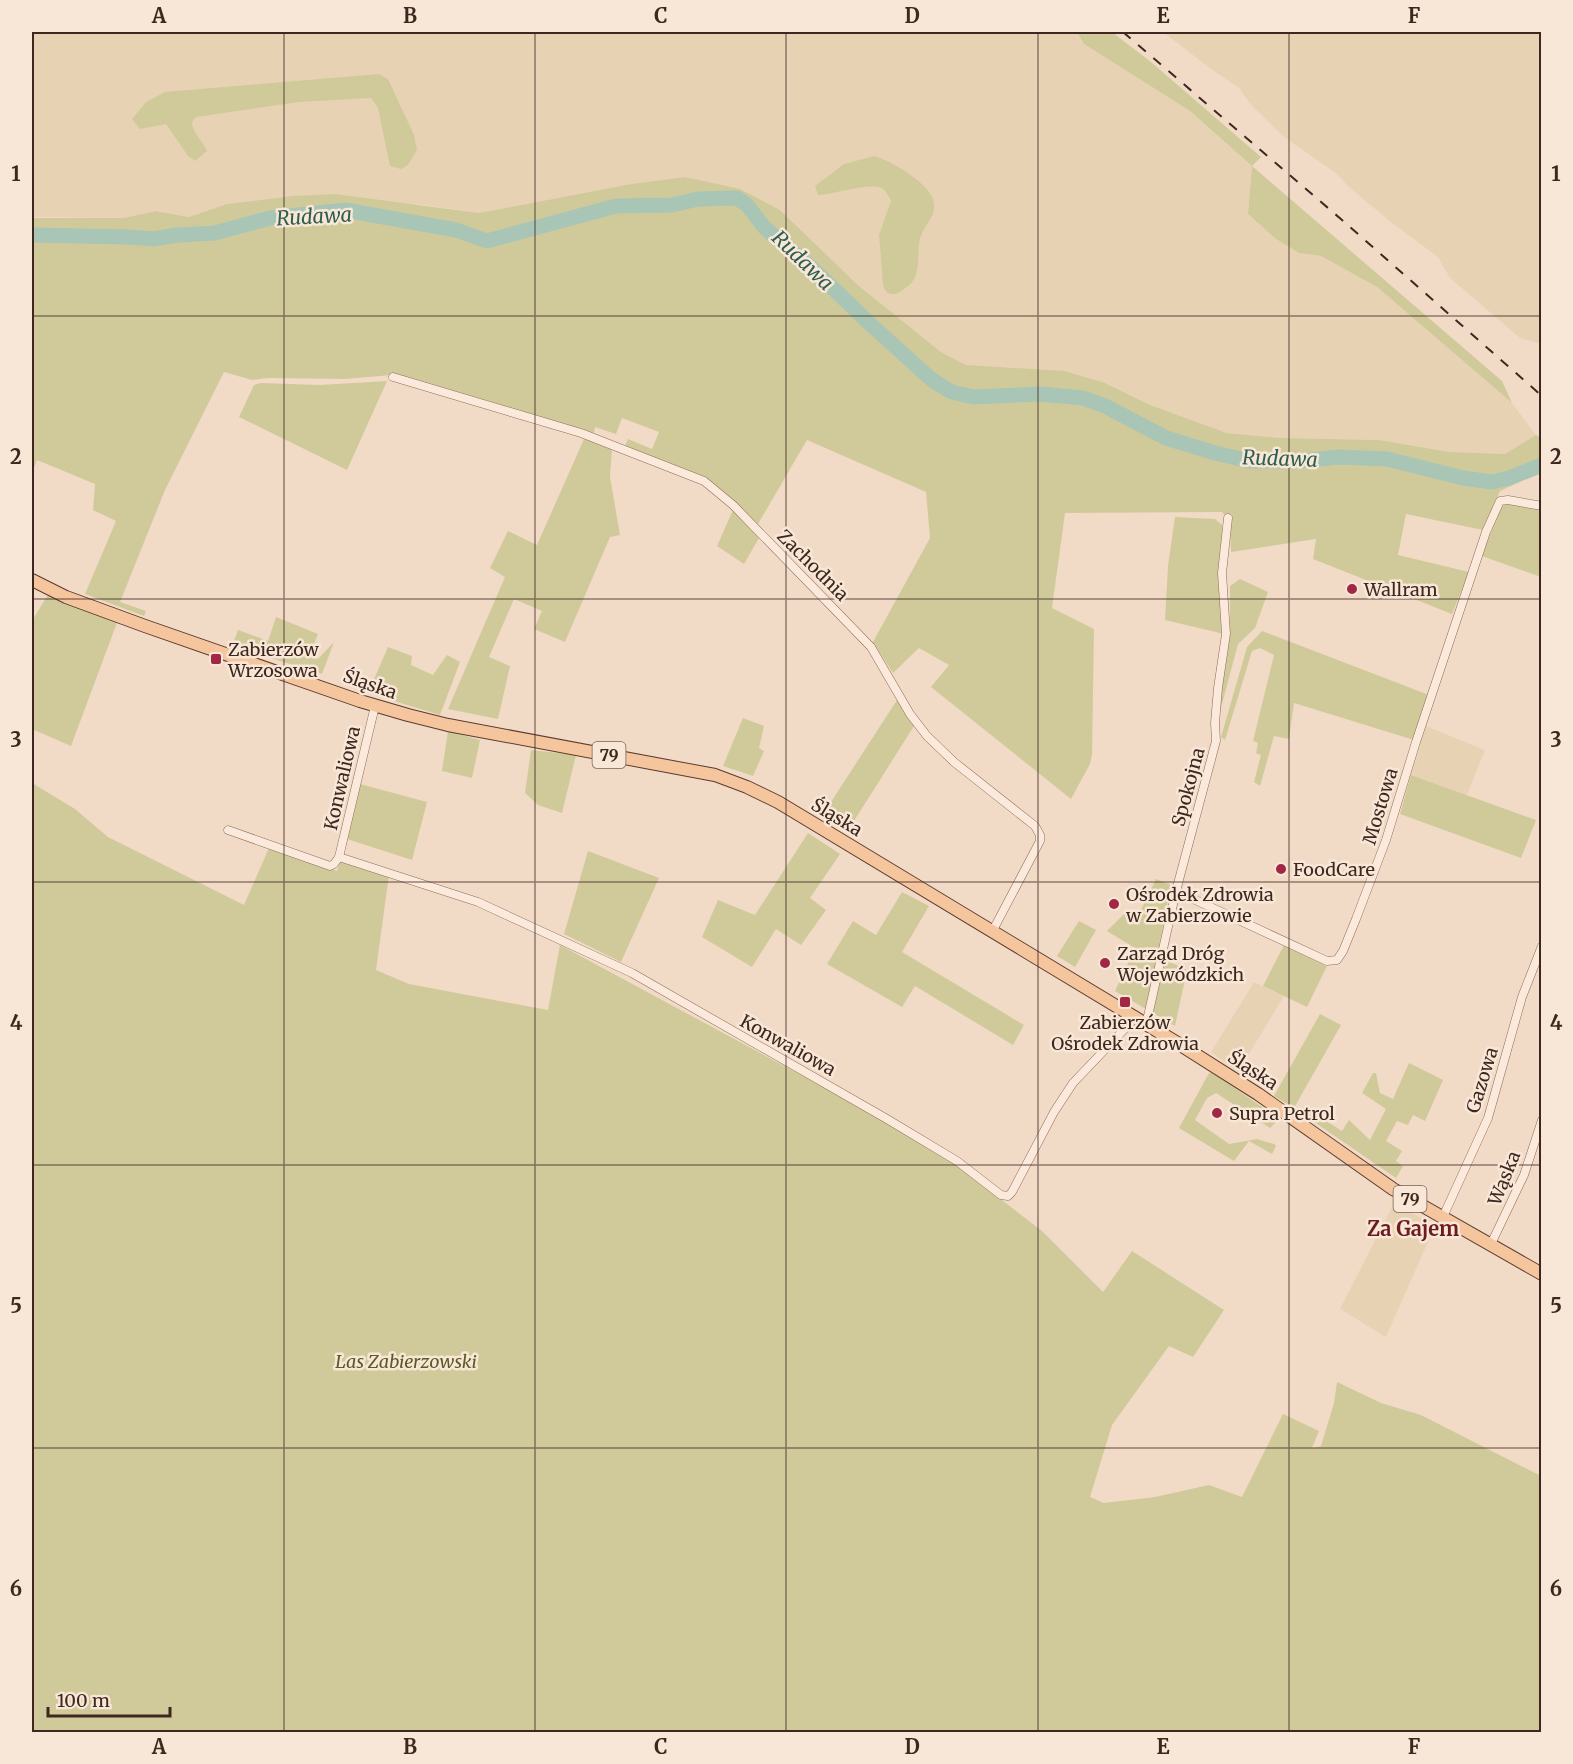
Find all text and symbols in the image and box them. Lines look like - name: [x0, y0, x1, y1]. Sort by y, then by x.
- text: A: [151, 3, 167, 28]
- text: B: [403, 3, 417, 28]
- text: C: [654, 3, 668, 28]
- text: D: [904, 3, 920, 28]
- text: E: [1156, 3, 1170, 28]
- text: F: [1408, 3, 1421, 28]
- text: 1: [11, 161, 21, 186]
- text: 1: [1551, 161, 1561, 186]
- water label: Rudawa: [276, 202, 352, 230]
- water label: Rudawa: [767, 225, 839, 295]
- text: 2: [10, 444, 22, 469]
- water label: Rudawa: [1242, 444, 1318, 472]
- text: 2: [1550, 444, 1562, 469]
- street label: Zachodnia: [772, 524, 854, 606]
- place label: Wallram: [1363, 578, 1438, 601]
- marker: Wallram: [1345, 582, 1359, 596]
- place label: Zabierzów Wrzosowa: [227, 638, 320, 682]
- marker: Zabierzów Wrzosowa: [209, 652, 223, 666]
- street label: Śląska: [340, 664, 400, 704]
- street label: Konwaliowa: [319, 723, 365, 832]
- text: 3: [10, 727, 22, 752]
- text: 3: [1550, 727, 1562, 752]
- road number: 79: [592, 742, 626, 768]
- street label: Spokojna: [1166, 745, 1210, 829]
- street label: Mostowa: [1357, 765, 1403, 847]
- street label: Śląska: [807, 793, 867, 841]
- place label: FoodCare: [1293, 858, 1375, 881]
- marker: FoodCare: [1274, 862, 1288, 876]
- place label: Ośrodek Zdrowia w Zabierzowie: [1125, 883, 1274, 927]
- marker: Ośrodek Zdrowia w Zabierzowie: [1107, 897, 1121, 911]
- place label: Zarząd Dróg Wojewódzkich: [1116, 942, 1244, 986]
- marker: Zarząd Dróg Wojewódzkich: [1098, 956, 1112, 970]
- marker: Zabierzów Ośrodek Zdrowia: [1118, 995, 1132, 1009]
- street label: Konwaliowa: [736, 1009, 840, 1081]
- text: 4: [10, 1010, 23, 1035]
- text: 4: [1550, 1010, 1563, 1035]
- place label: Zabierzów Ośrodek Zdrowia: [1051, 1011, 1199, 1055]
- street label: Gazowa: [1461, 1044, 1503, 1116]
- street label: Śląska: [1223, 1045, 1283, 1095]
- place label: Supra Petrol: [1229, 1102, 1335, 1125]
- marker: Supra Petrol: [1210, 1106, 1224, 1120]
- street label: Wąska: [1482, 1147, 1525, 1209]
- road number: 79: [1394, 1186, 1426, 1212]
- district label: Za Gajem: [1367, 1216, 1459, 1241]
- text: 5: [10, 1293, 22, 1318]
- text: 5: [1550, 1293, 1562, 1318]
- park label: Las Zabierzowski: [335, 1350, 477, 1373]
- text: 6: [10, 1576, 22, 1601]
- text: 6: [1550, 1576, 1562, 1601]
- scale bar: [48, 1680, 170, 1718]
- text: 100 m: [57, 1689, 110, 1712]
- text: A: [151, 1734, 167, 1759]
- text: B: [403, 1734, 417, 1759]
- text: C: [654, 1734, 668, 1759]
- text: D: [904, 1734, 920, 1759]
- text: E: [1156, 1734, 1170, 1759]
- text: F: [1408, 1734, 1421, 1759]

